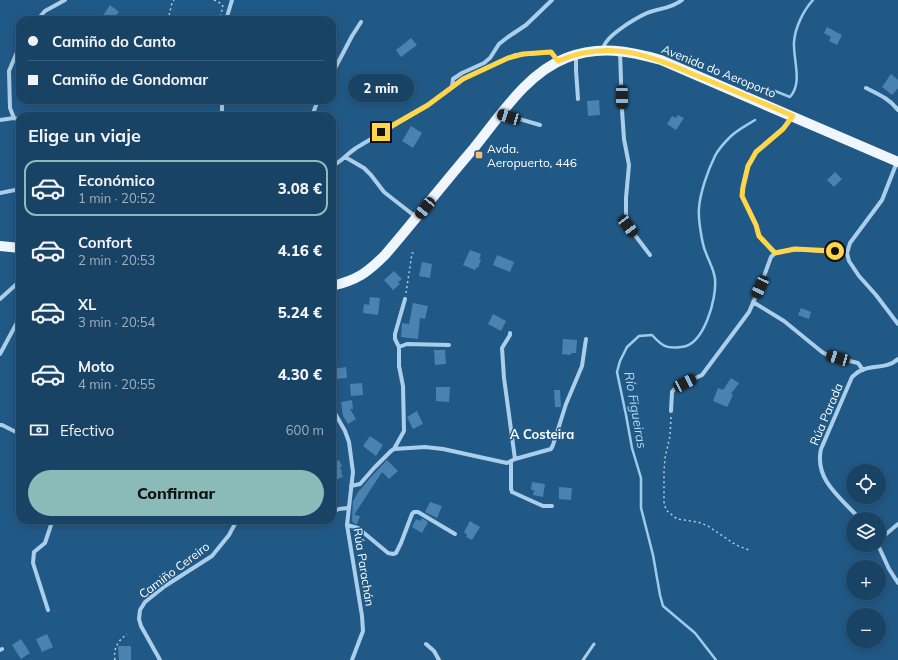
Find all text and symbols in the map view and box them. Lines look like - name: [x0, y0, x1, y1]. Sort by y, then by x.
- text: Camiño do Canto: [52, 32, 176, 51]
- street label: Avenida do Aeroporto: [660, 41, 779, 101]
- text: Camiño de Gondomar: [52, 70, 208, 89]
- callout: 2 min: [348, 74, 414, 102]
- text: 2 min: [364, 80, 398, 96]
- car: [616, 85, 628, 109]
- car: [496, 108, 522, 126]
- route end: [372, 123, 390, 141]
- text: Elige un viaje: [28, 124, 141, 147]
- place label: Avda. Aeropuerto, 446: [487, 141, 577, 170]
- marker: Avda. Aeropuerto, 446: [474, 150, 484, 160]
- icon: car: [30, 170, 66, 206]
- text: Económico: [78, 171, 155, 190]
- text: 3.08 €: [278, 179, 322, 198]
- text: 1 min · 20:52: [78, 190, 155, 206]
- car: [413, 195, 437, 221]
- car: [616, 213, 640, 239]
- icon: car: [30, 232, 66, 268]
- text: Confort: [78, 233, 132, 252]
- text: 4.16 €: [278, 241, 322, 260]
- route start: [826, 242, 844, 260]
- text: 2 min · 20:53: [78, 252, 155, 268]
- car: [749, 274, 771, 300]
- icon: car: [30, 294, 66, 330]
- text: XL: [78, 295, 96, 314]
- text: 5.24 €: [278, 303, 322, 322]
- text: 3 min · 20:54: [78, 314, 155, 330]
- car: [825, 349, 851, 367]
- icon: car: [30, 356, 66, 392]
- text: Moto: [78, 357, 114, 376]
- text: 4.30 €: [278, 365, 322, 384]
- water label: Río Figueiras: [621, 370, 651, 450]
- car: [672, 372, 698, 394]
- text: 4 min · 20:55: [78, 376, 155, 392]
- street label: Rúa Parada: [806, 381, 846, 447]
- icon: cash: [28, 419, 50, 441]
- text: Efectivo: [60, 421, 114, 440]
- text: 600 m: [286, 422, 324, 438]
- district label: A Costeira: [510, 426, 574, 442]
- map controls: [846, 464, 886, 648]
- button: locate: [846, 464, 886, 504]
- button: Confirmar: [28, 470, 324, 516]
- button: layers: [846, 512, 886, 552]
- street label: Rúa Parachán: [350, 527, 378, 607]
- street label: Camiño Cereiro: [136, 538, 212, 601]
- button: +: [846, 560, 886, 600]
- button: −: [846, 608, 886, 648]

